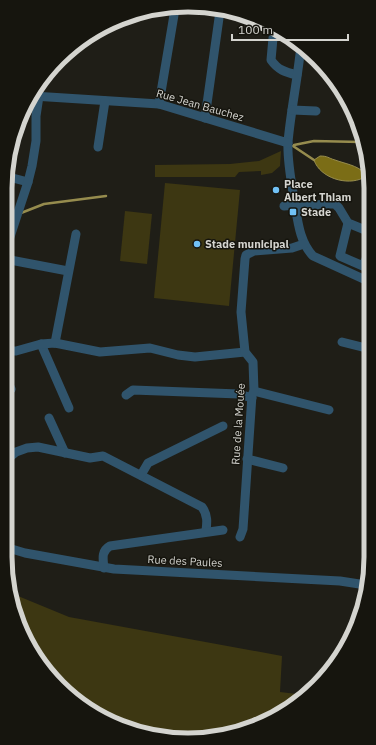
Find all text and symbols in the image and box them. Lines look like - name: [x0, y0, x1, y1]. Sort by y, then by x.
- scale bar: [232, 16, 348, 42]
- text: 100 m: [238, 22, 273, 37]
- street label: Rue Jean Bauchez: [155, 86, 245, 124]
- place label: Place Albert Thiam: [284, 177, 351, 204]
- marker: Place Albert Thiam: [271, 185, 281, 195]
- place label: Stade: [301, 205, 331, 219]
- marker: Stade: [288, 207, 298, 217]
- place label: Stade municipal: [205, 237, 290, 251]
- marker: Stade municipal: [192, 239, 202, 249]
- street label: Rue de la Mouée: [228, 383, 248, 465]
- street label: Rue des Paules: [147, 552, 223, 570]

